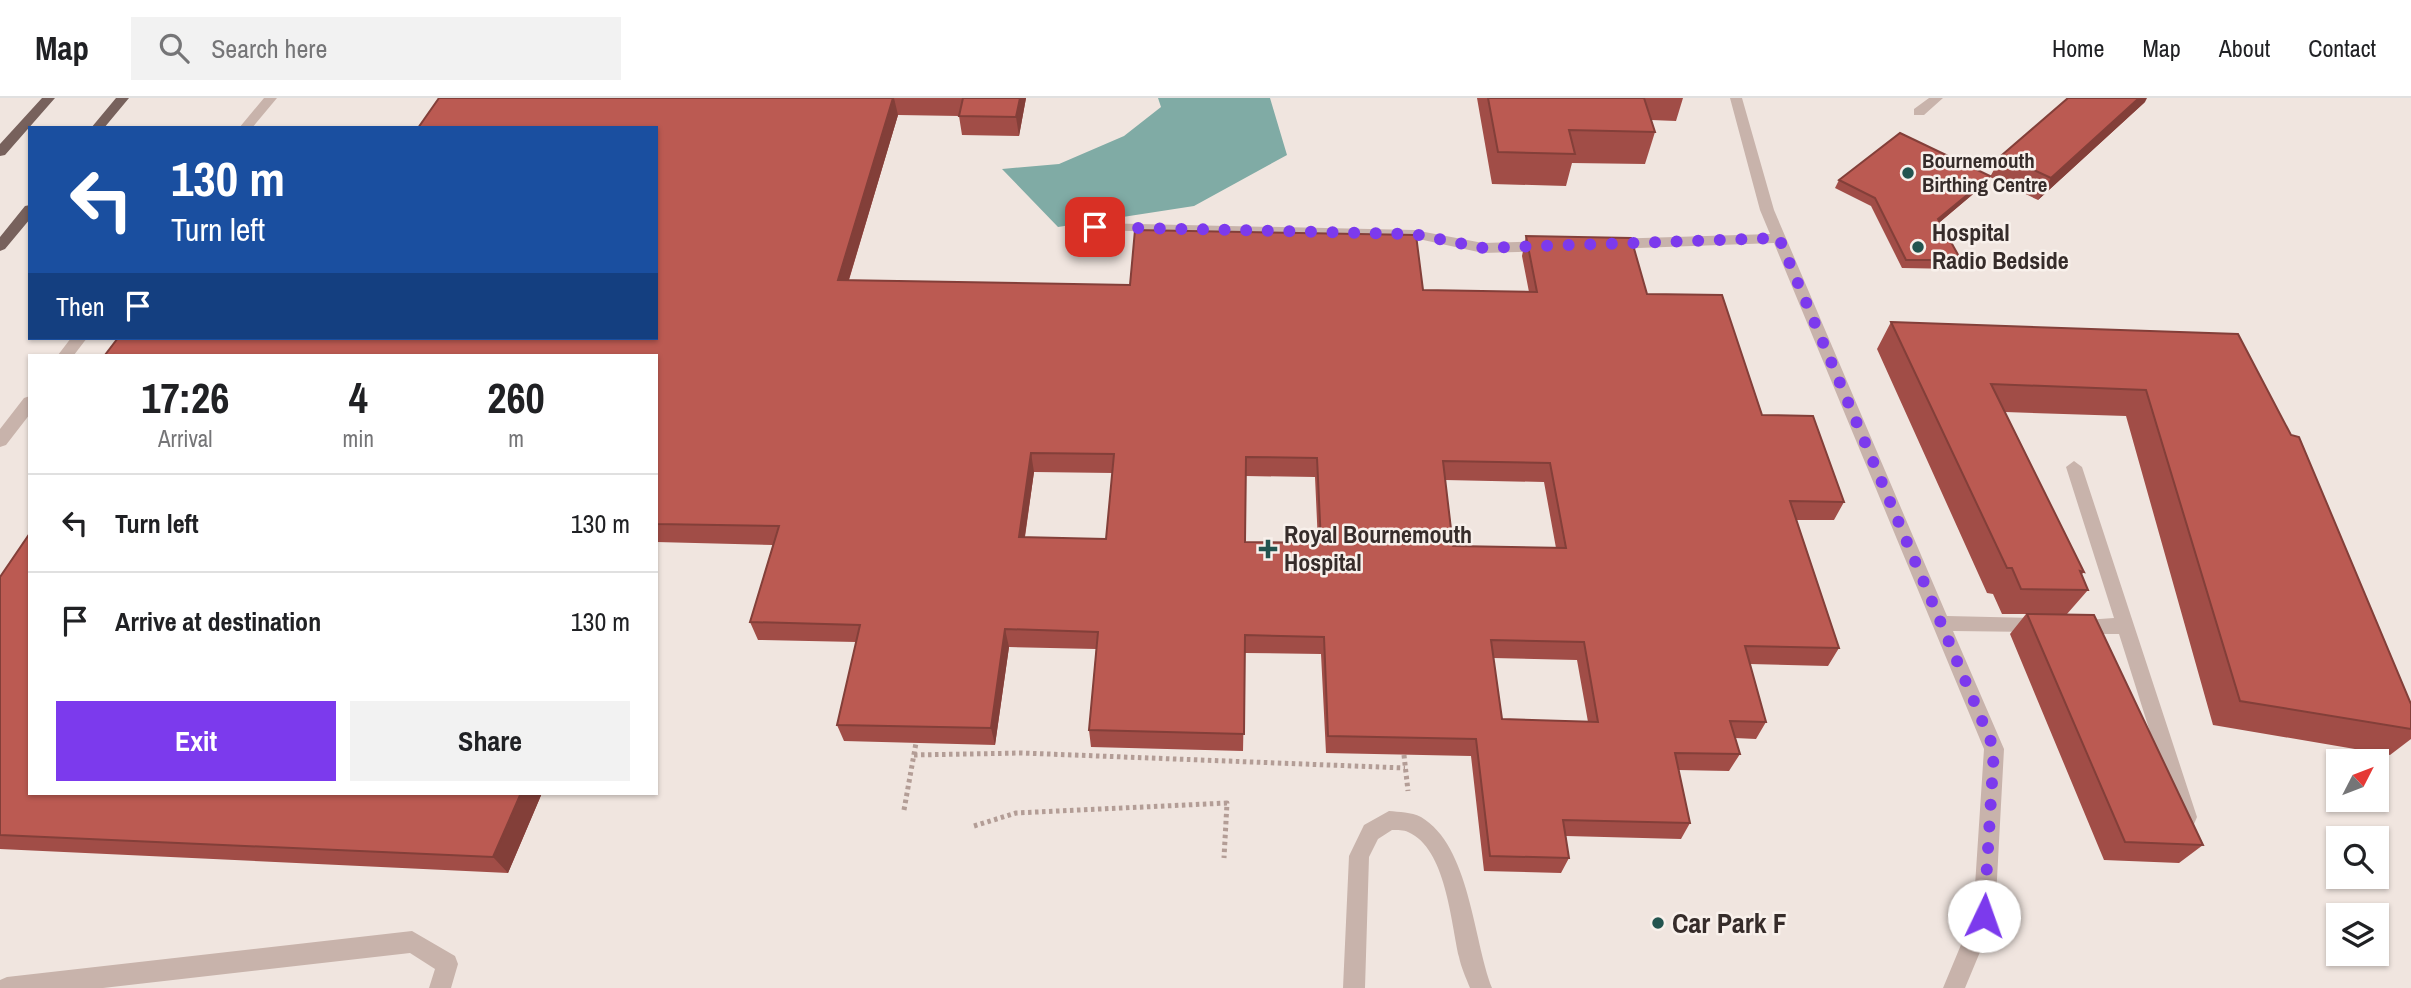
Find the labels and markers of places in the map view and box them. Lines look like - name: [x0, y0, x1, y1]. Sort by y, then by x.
- place label: Bournemouth Birthing Centre: [1922, 146, 2047, 199]
- marker: Bournemouth Birthing Centre: [1900, 165, 1916, 181]
- pin: [1065, 197, 1125, 257]
- place label: Hospital Radio Bedside: [1932, 216, 2069, 276]
- marker: Hospital Radio Bedside: [1910, 239, 1926, 255]
- place label: Royal Bournemouth Hospital: [1284, 518, 1472, 578]
- marker: Royal Bournemouth Hospital: [1258, 539, 1278, 559]
- place label: Car Park F: [1672, 904, 1787, 942]
- marker: Car Park F: [1650, 915, 1666, 931]

